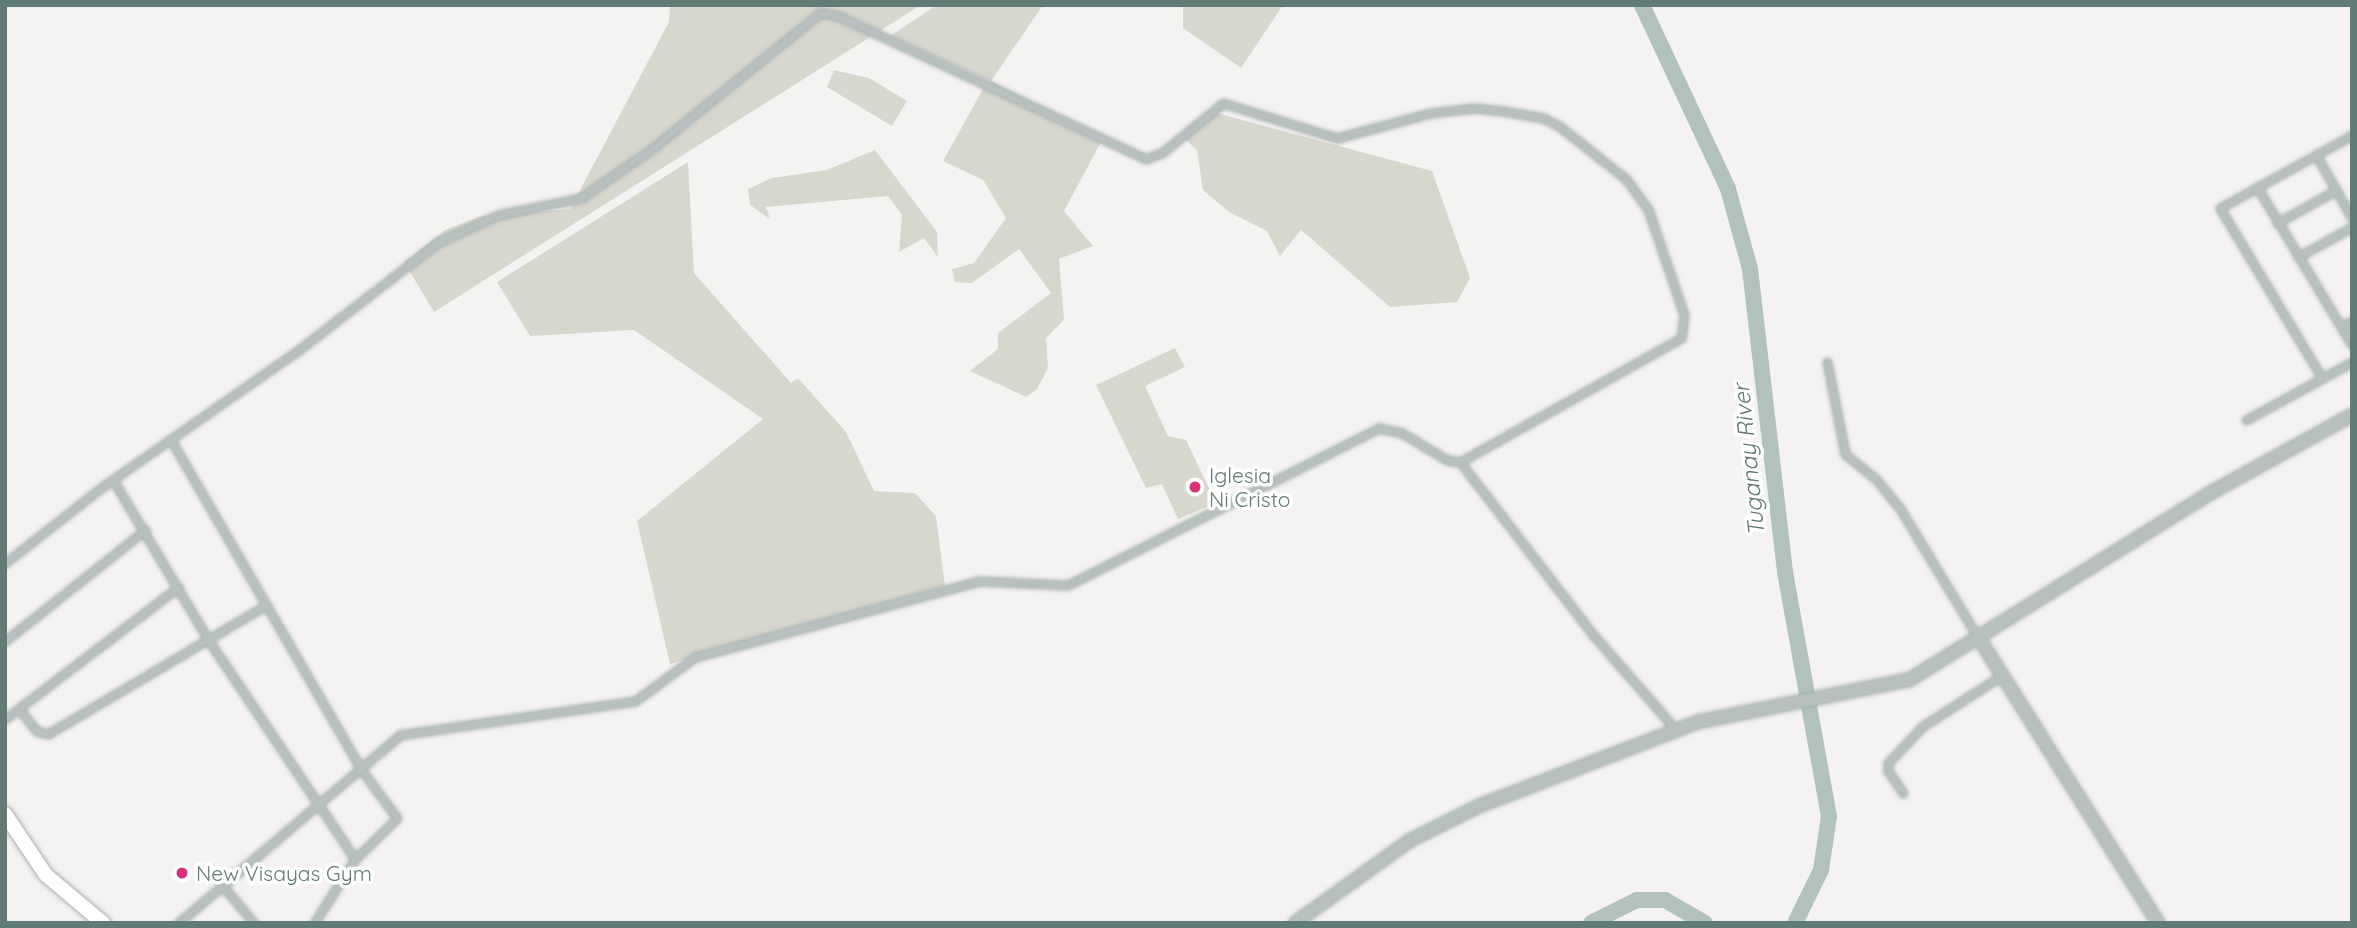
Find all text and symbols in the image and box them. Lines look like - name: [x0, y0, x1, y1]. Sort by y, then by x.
- water label: Tuganay River: [1727, 382, 1771, 538]
- place label: Iglesia Ni Cristo: [1209, 462, 1290, 512]
- marker: Iglesia Ni Cristo: [1187, 479, 1203, 495]
- place label: New Visayas Gym: [196, 860, 372, 886]
- marker: New Visayas Gym: [174, 865, 190, 881]

